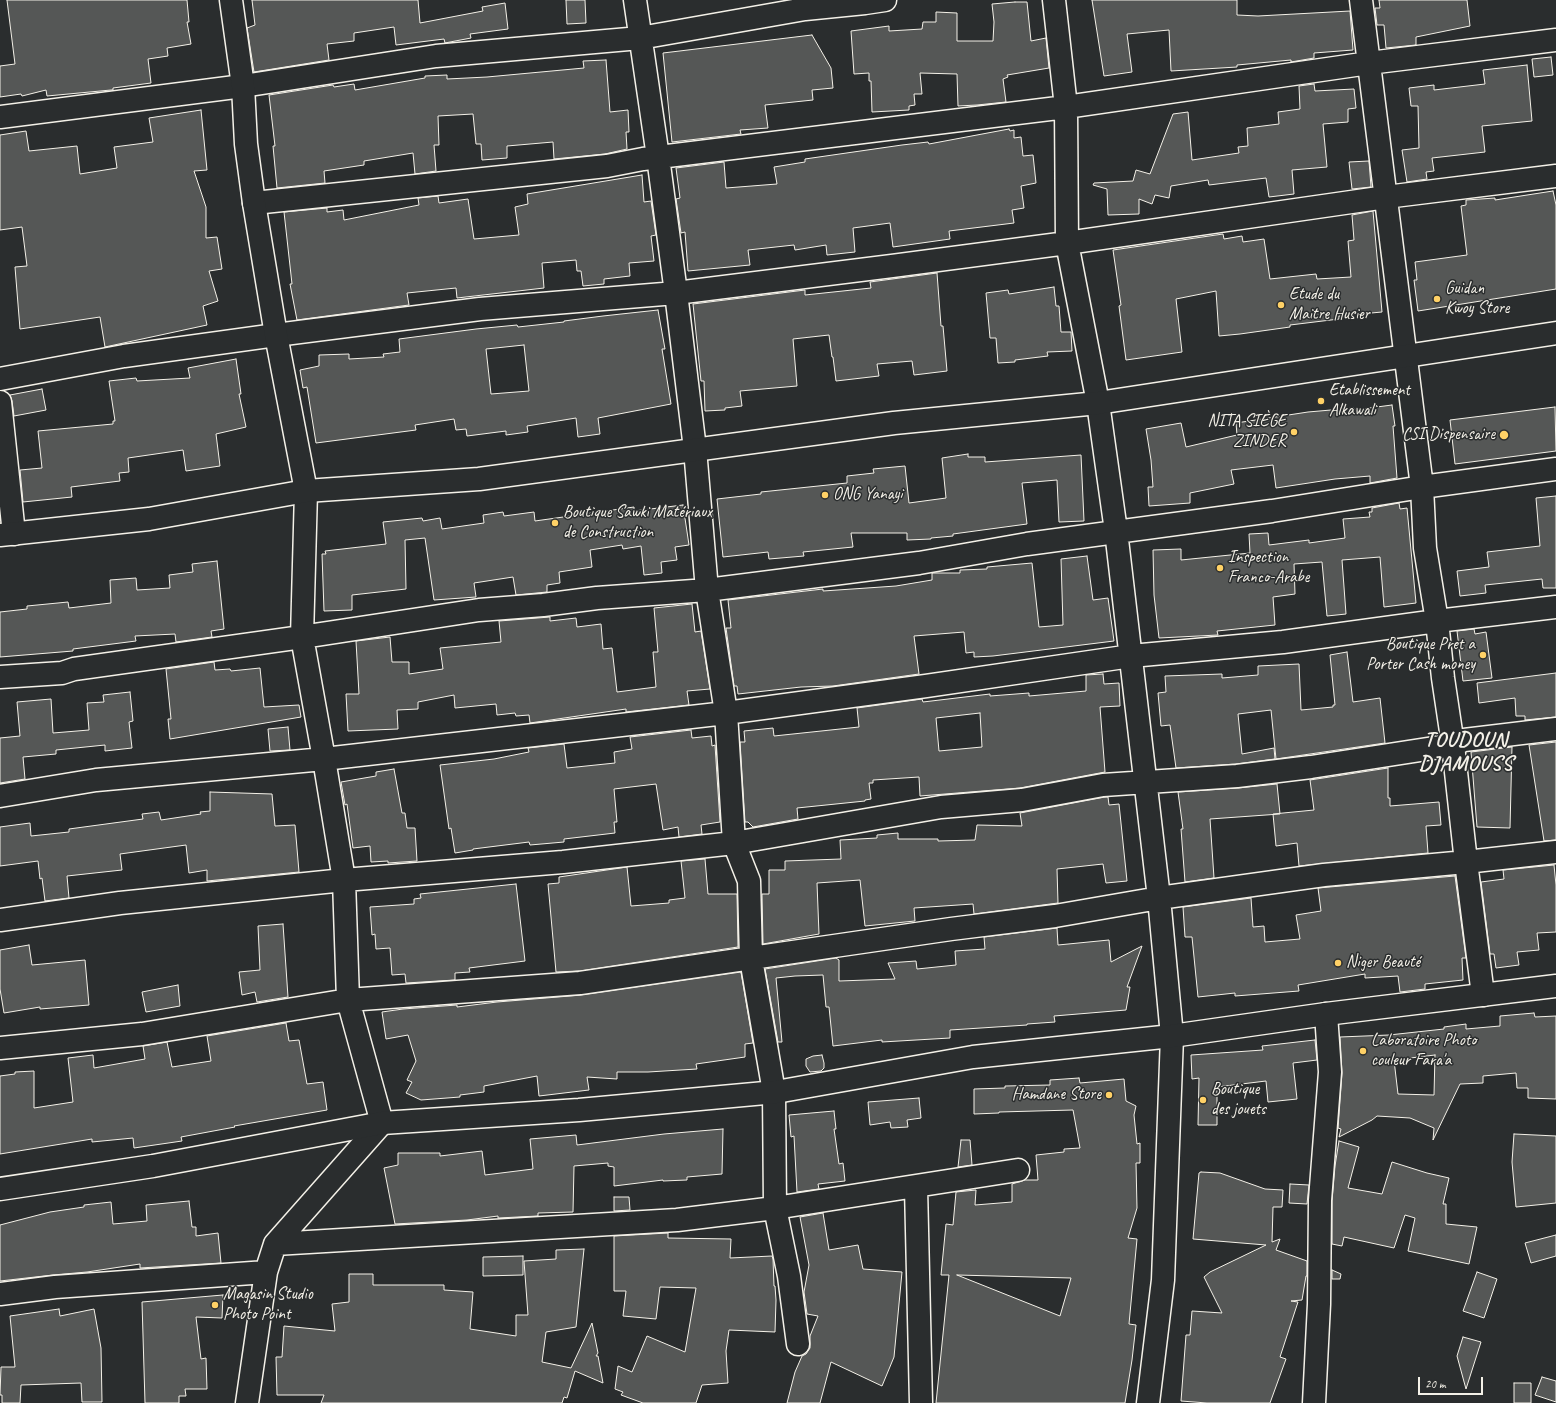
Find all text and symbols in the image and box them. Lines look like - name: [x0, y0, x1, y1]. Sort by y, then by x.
- place label: Guidan Kwoy Store: [1445, 279, 1509, 319]
- place label: Etude du Maitre Husier: [1289, 285, 1370, 325]
- marker: Guidan Kwoy Store: [1432, 294, 1442, 304]
- marker: Etude du Maitre Husier: [1276, 300, 1286, 310]
- place label: Etablissement Alkawali: [1329, 381, 1410, 421]
- marker: Etablissement Alkawali: [1316, 396, 1326, 406]
- place label: NITA SIÈGE ZINDER: [1208, 412, 1286, 452]
- place label: CSI Dispensaire: [1402, 425, 1495, 445]
- marker: NITA SIÈGE ZINDER: [1289, 427, 1299, 437]
- marker: CSI Dispensaire: [1498, 429, 1510, 441]
- place label: ONG Yanayi: [833, 485, 902, 505]
- marker: ONG Yanayi: [820, 490, 830, 500]
- place label: Boutique Sawki Matériaux de Construction: [563, 503, 712, 543]
- marker: Boutique Sawki Matériaux de Construction: [550, 518, 560, 528]
- place label: Inspection Franco-Arabe: [1228, 548, 1309, 588]
- marker: Inspection Franco-Arabe: [1215, 563, 1225, 573]
- place label: Boutique Pret a Porter Cash money: [1366, 635, 1475, 675]
- marker: Boutique Pret a Porter Cash money: [1478, 650, 1488, 660]
- district label: TOUDOUN DJAMOUSS: [1419, 727, 1513, 777]
- place label: Niger Beauté: [1346, 953, 1420, 973]
- marker: Niger Beauté: [1333, 958, 1343, 968]
- place label: Laboratoire Photo couleur Fara'a: [1371, 1031, 1476, 1071]
- marker: Laboratoire Photo couleur Fara'a: [1358, 1046, 1368, 1056]
- place label: Boutique des jouets: [1211, 1080, 1266, 1120]
- place label: Hamdane Store: [1012, 1085, 1101, 1105]
- marker: Hamdane Store: [1104, 1090, 1114, 1100]
- marker: Boutique des jouets: [1198, 1095, 1208, 1105]
- place label: Magasin Studio Photo Point: [223, 1285, 313, 1325]
- marker: Magasin Studio Photo Point: [210, 1300, 220, 1310]
- scale bar: [1420, 1369, 1485, 1395]
- text: 20 m: [1425, 1376, 1445, 1392]

